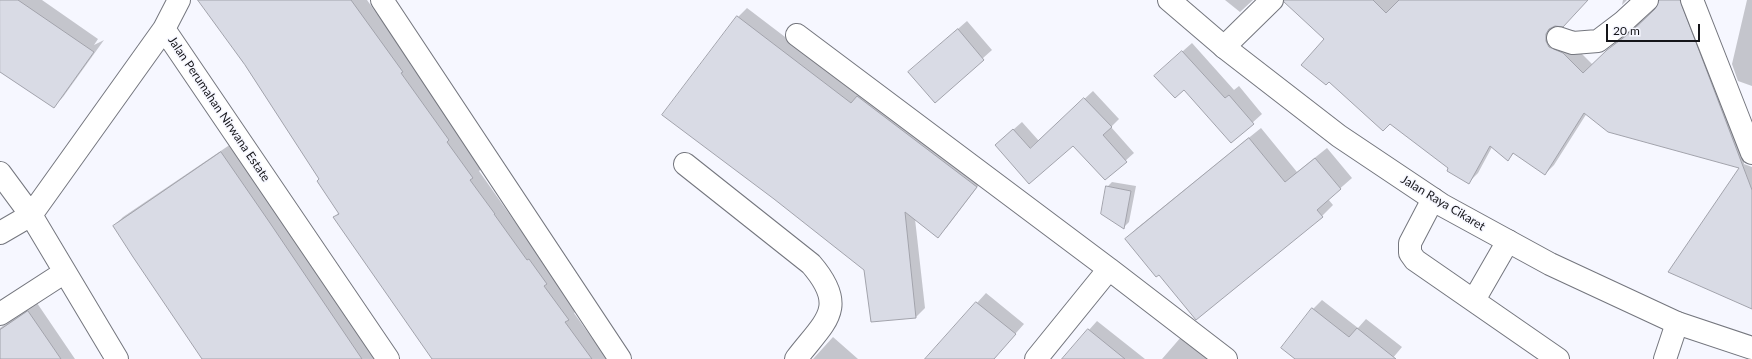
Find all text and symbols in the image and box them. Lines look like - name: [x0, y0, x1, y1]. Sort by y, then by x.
- scale bar: [1608, 16, 1702, 42]
- text: 20 m: [1613, 23, 1640, 38]
- street label: Jalan Perumahan Nirwana Estate: [165, 34, 273, 184]
- street label: Jalan Raya Cikaret: [1398, 172, 1488, 234]

